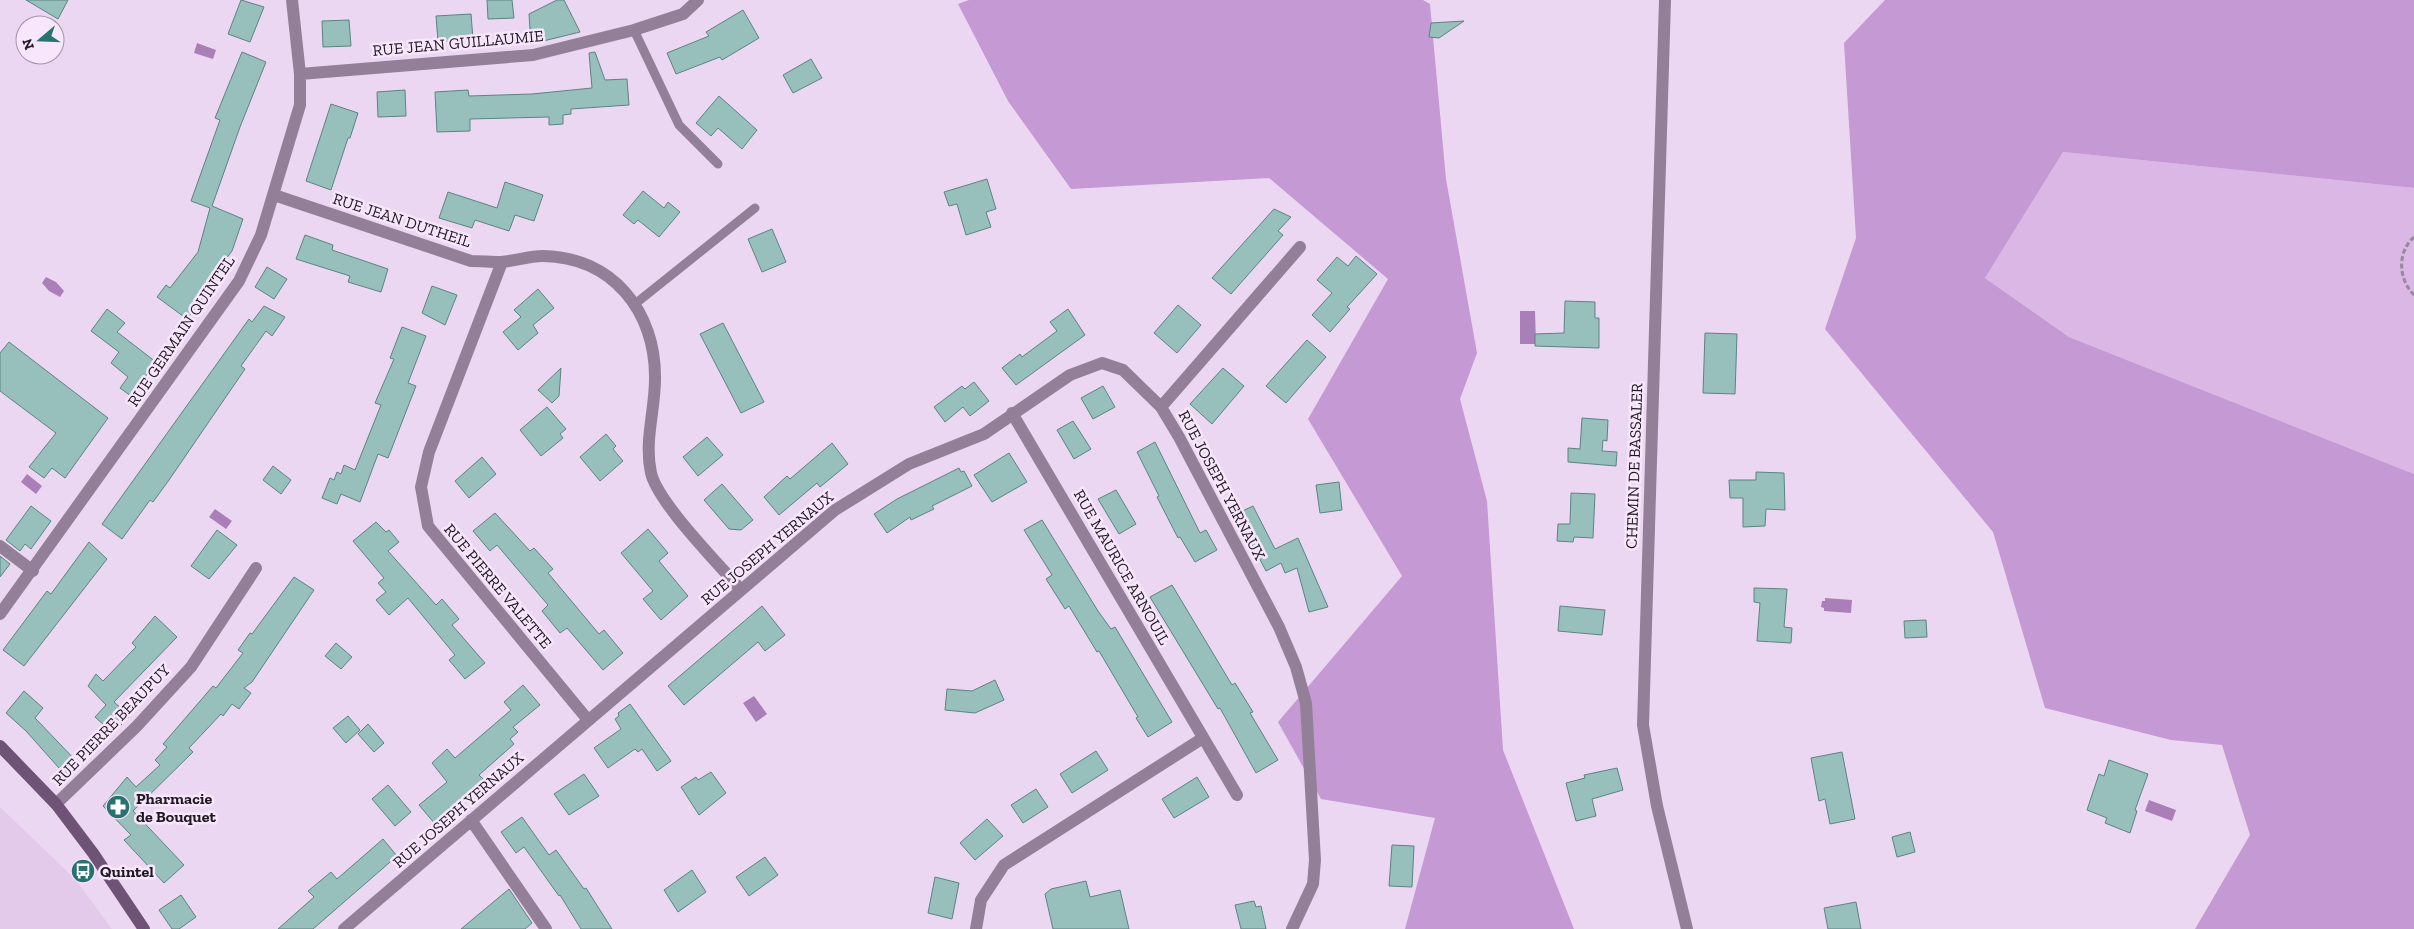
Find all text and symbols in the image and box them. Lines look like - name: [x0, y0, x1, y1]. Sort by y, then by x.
- north arrow: [15, 15, 65, 65]
- street label: RUE JEAN GUILLAUMIE: [372, 26, 544, 60]
- text: N: [18, 36, 38, 52]
- street label: RUE JEAN DUTHEIL: [330, 189, 474, 251]
- street label: RUE GERMAIN QUINTEL: [123, 252, 239, 410]
- street label: CHEMIN DE BASSALER: [1622, 383, 1646, 549]
- street label: RUE JOSEPH YERNAUX: [1174, 407, 1270, 563]
- street label: RUE MAURICE ARNOUIL: [1070, 486, 1174, 648]
- street label: RUE JOSEPH YERNAUX: [697, 487, 837, 609]
- street label: RUE PIERRE VALETTE: [440, 520, 556, 652]
- street label: RUE PIERRE BEAUPUY: [48, 660, 174, 790]
- street label: RUE JOSEPH YERNAUX: [389, 748, 527, 872]
- place label: Pharmacie de Bouquet: [136, 789, 216, 826]
- pharmacy icon: Pharmacie de Bouquet: [105, 794, 131, 820]
- bus stop icon: Quintel: [70, 858, 96, 884]
- place label: Quintel: [100, 862, 154, 881]

